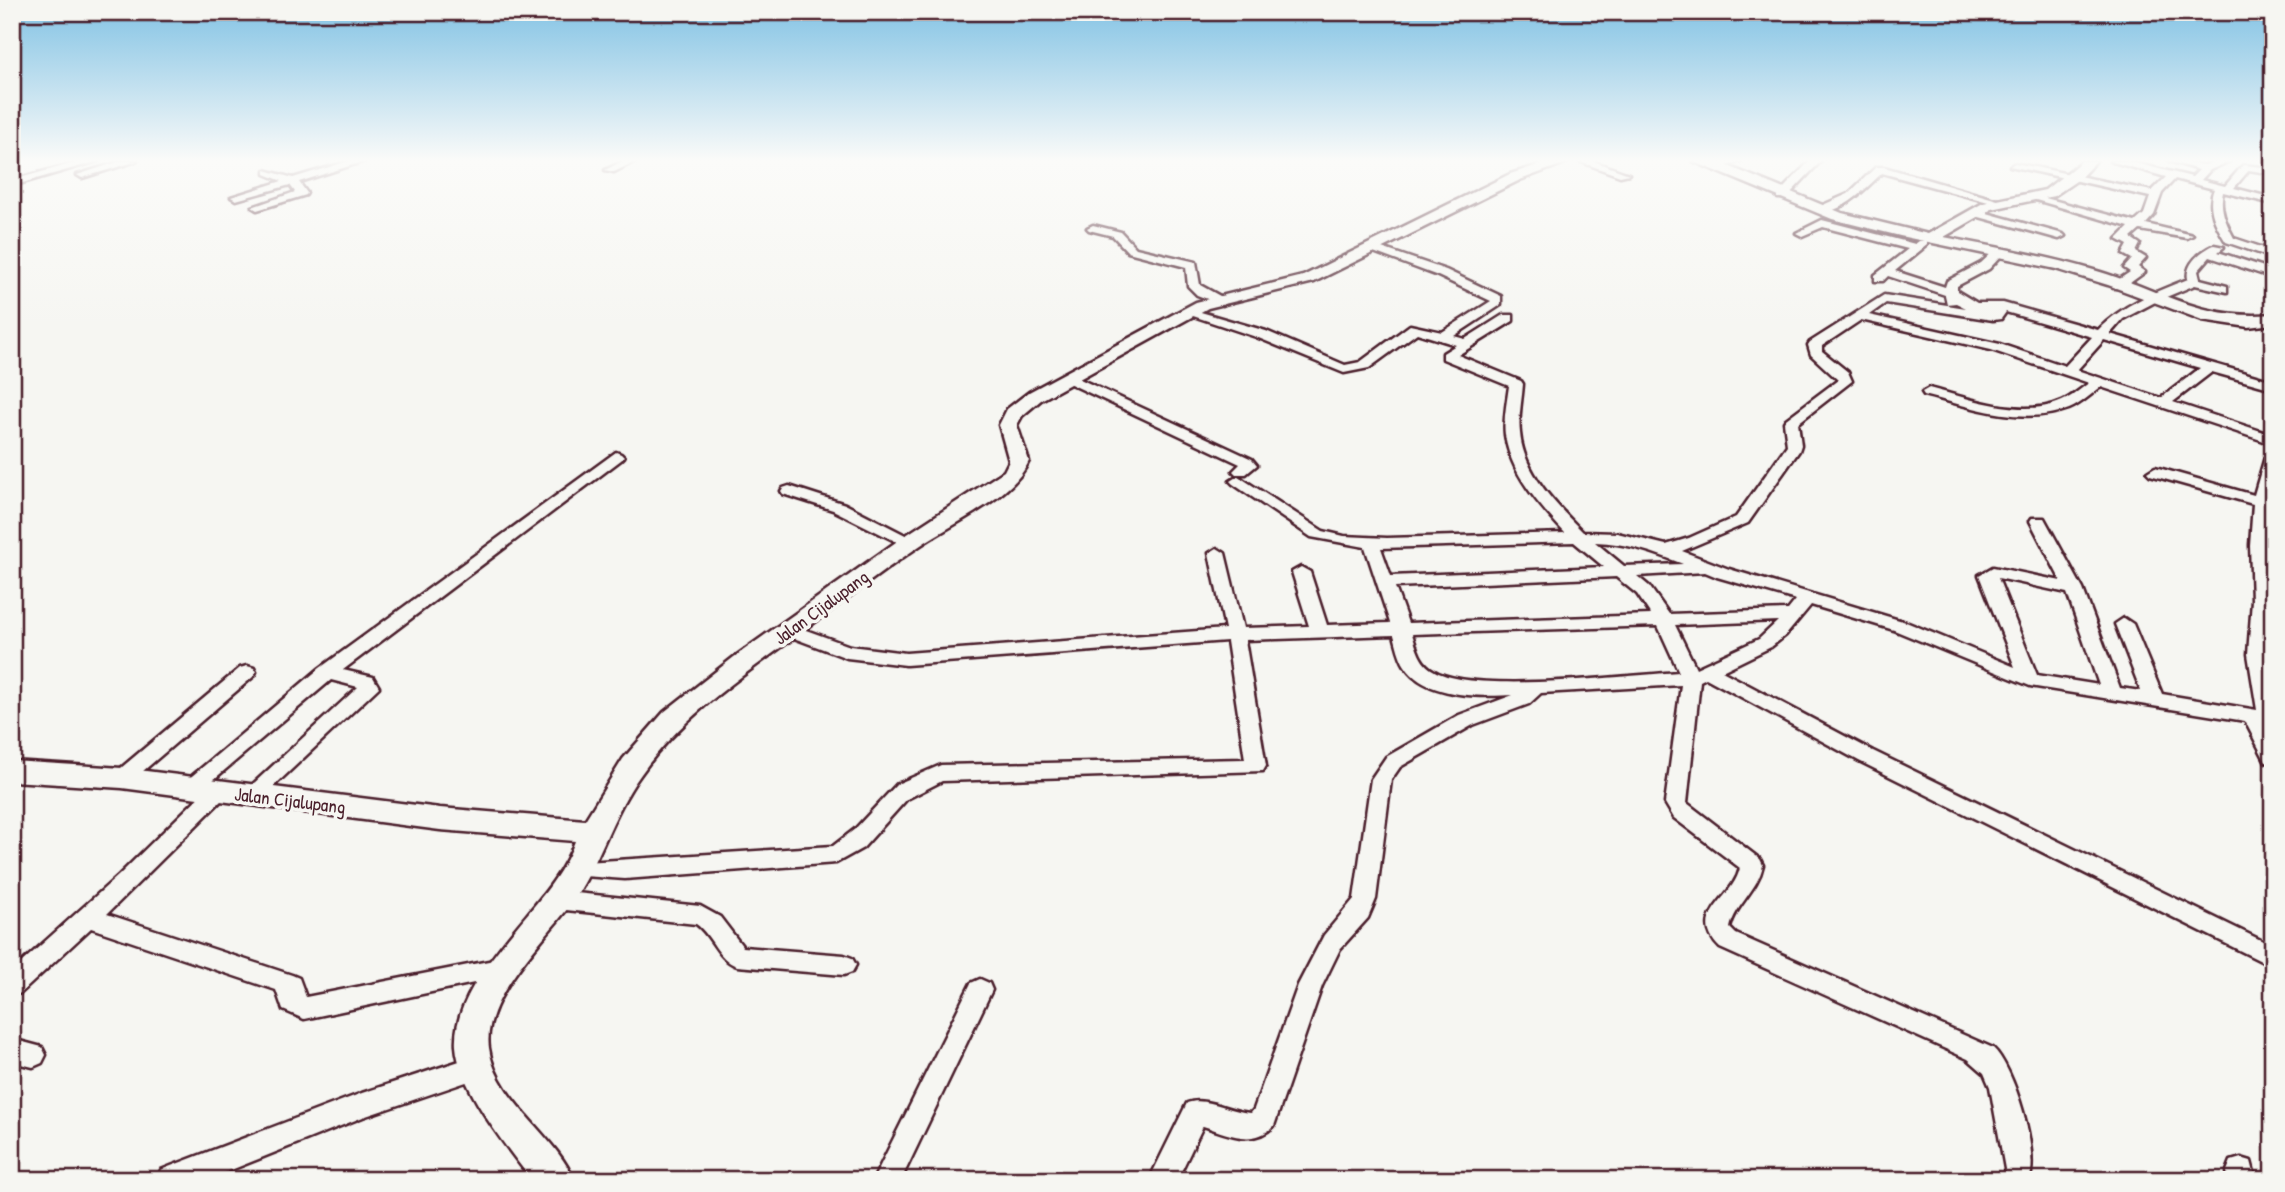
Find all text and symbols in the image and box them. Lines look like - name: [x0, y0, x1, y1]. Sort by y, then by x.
- street label: Jalan Cijalupang: [768, 564, 874, 650]
- street label: Jalan Cijalupang: [233, 780, 347, 820]

